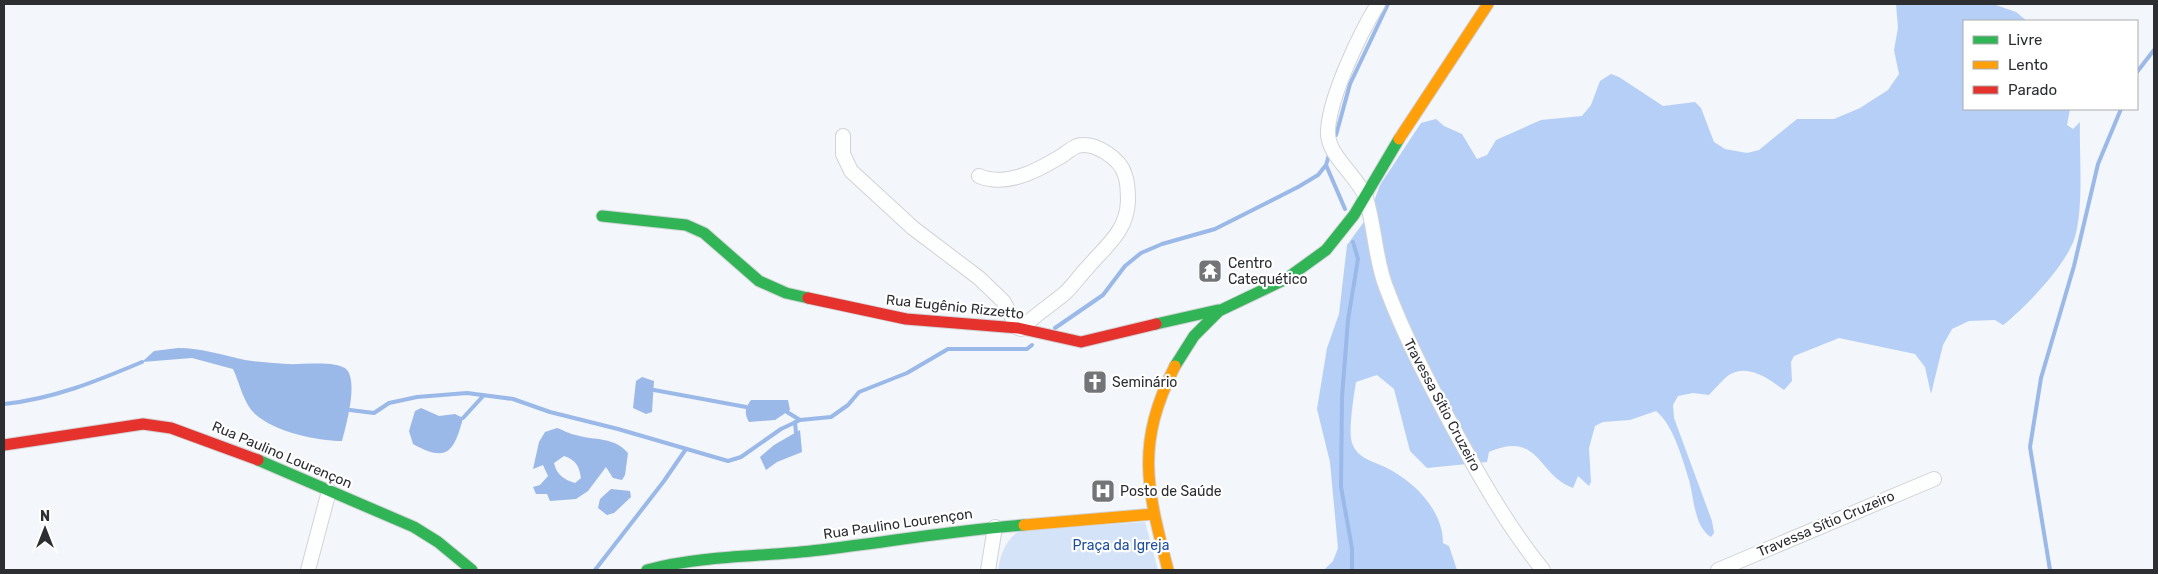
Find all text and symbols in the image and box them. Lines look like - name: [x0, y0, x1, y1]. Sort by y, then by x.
- legend: [1963, 20, 2138, 110]
- text: Livre: [2008, 31, 2042, 49]
- text: Lento: [2008, 56, 2048, 74]
- text: Parado: [2008, 81, 2057, 99]
- place label: Centro Catequético: [1228, 255, 1308, 288]
- temple icon: Centro Catequético: [1197, 258, 1223, 284]
- street label: Rua Eugênio Rizzetto: [885, 291, 1025, 323]
- street label: Travessa Sítio Cruzeiro: [1400, 336, 1484, 474]
- church icon: Seminário: [1082, 369, 1108, 395]
- place label: Seminário: [1112, 374, 1177, 391]
- street label: Rua Paulino Lourençon: [209, 418, 355, 492]
- hospital icon: Posto de Saúde: [1090, 478, 1116, 504]
- place label: Posto de Saúde: [1120, 483, 1222, 500]
- street label: Travessa Sítio Cruzeiro: [1755, 487, 1897, 561]
- north arrow: [20, 504, 70, 554]
- street label: Rua Paulino Lourençon: [822, 505, 974, 543]
- text: N: [40, 508, 50, 525]
- park label: Praça da Igreja: [1073, 537, 1169, 554]

